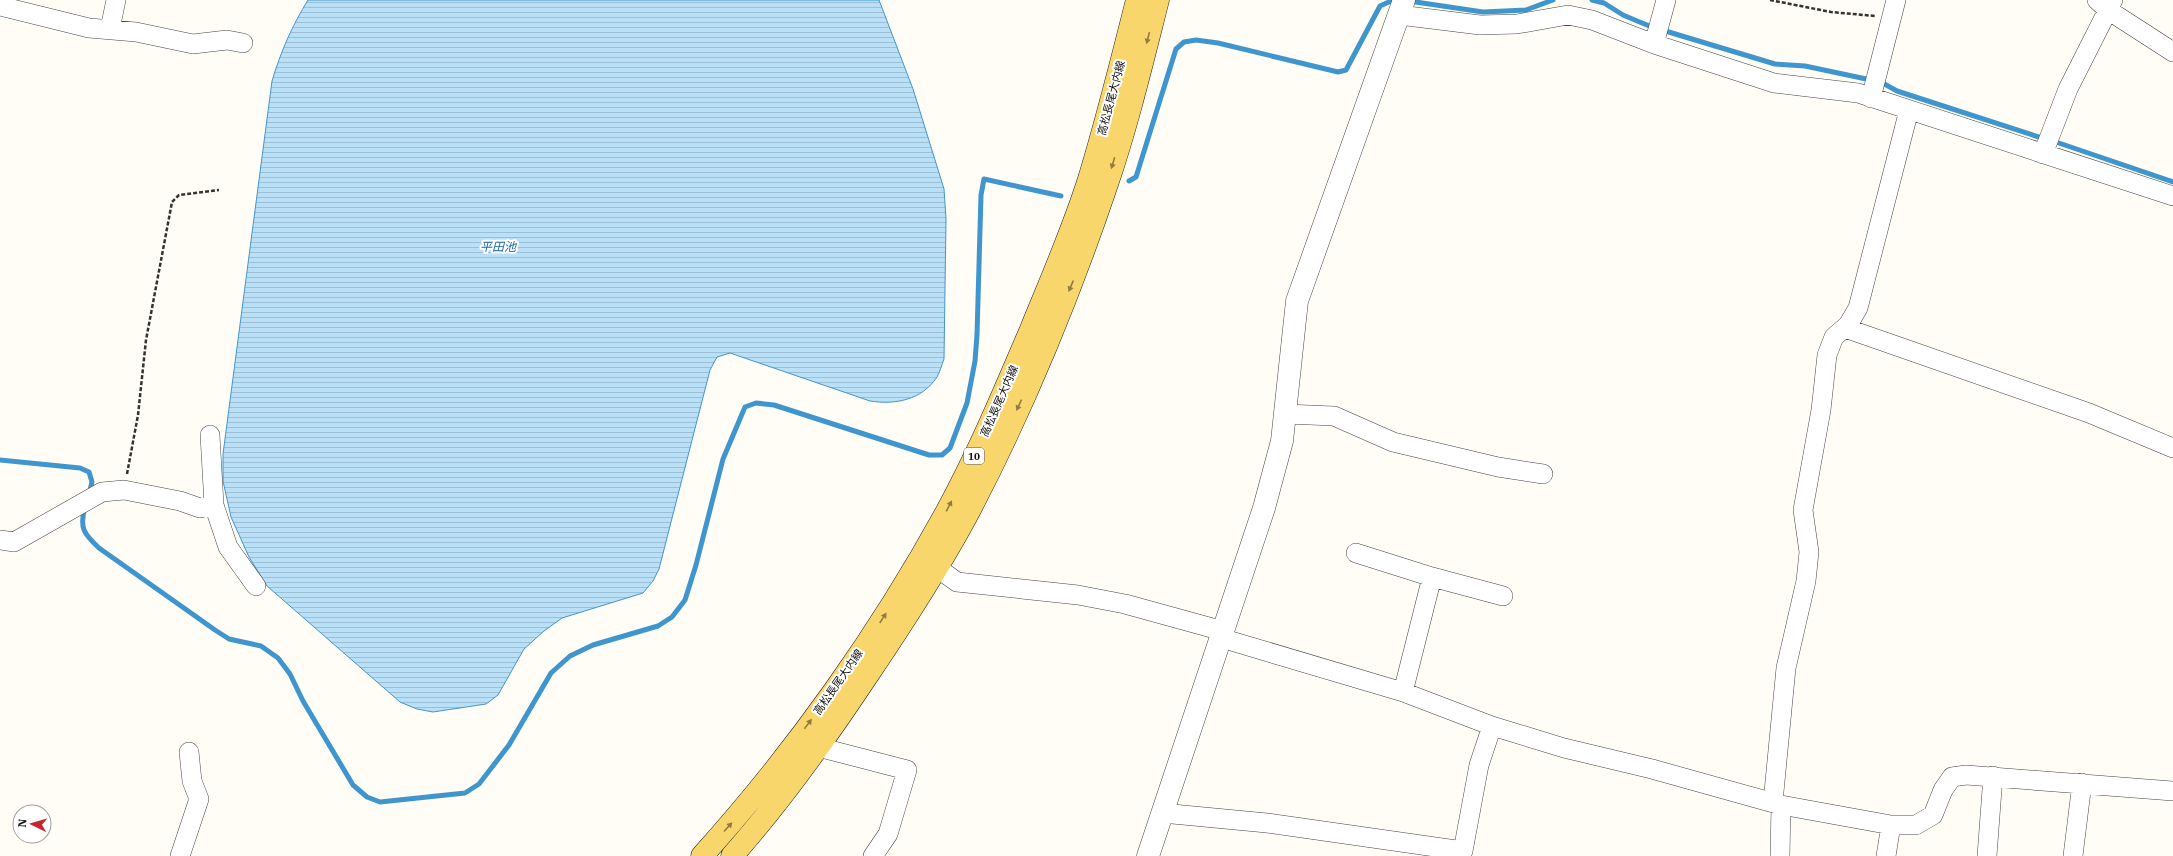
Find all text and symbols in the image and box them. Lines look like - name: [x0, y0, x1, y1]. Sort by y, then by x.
- one-way arrow: [1145, 32, 1151, 44]
- street label: 高松長尾大内線: [1094, 59, 1128, 137]
- one-way arrow: [1110, 157, 1116, 169]
- water label: 平田池: [480, 239, 517, 254]
- one-way arrow: [1067, 280, 1073, 292]
- street label: 高松長尾大内線: [977, 363, 1021, 439]
- one-way arrow: [1016, 400, 1022, 412]
- road number: 10: [964, 448, 984, 464]
- one-way arrow: [946, 501, 952, 512]
- one-way arrow: [879, 613, 887, 623]
- street label: 高松長尾大内線: [810, 646, 866, 718]
- one-way arrow: [804, 719, 812, 730]
- north arrow: [12, 804, 52, 844]
- text: N: [15, 818, 29, 828]
- one-way arrow: [724, 822, 733, 832]

